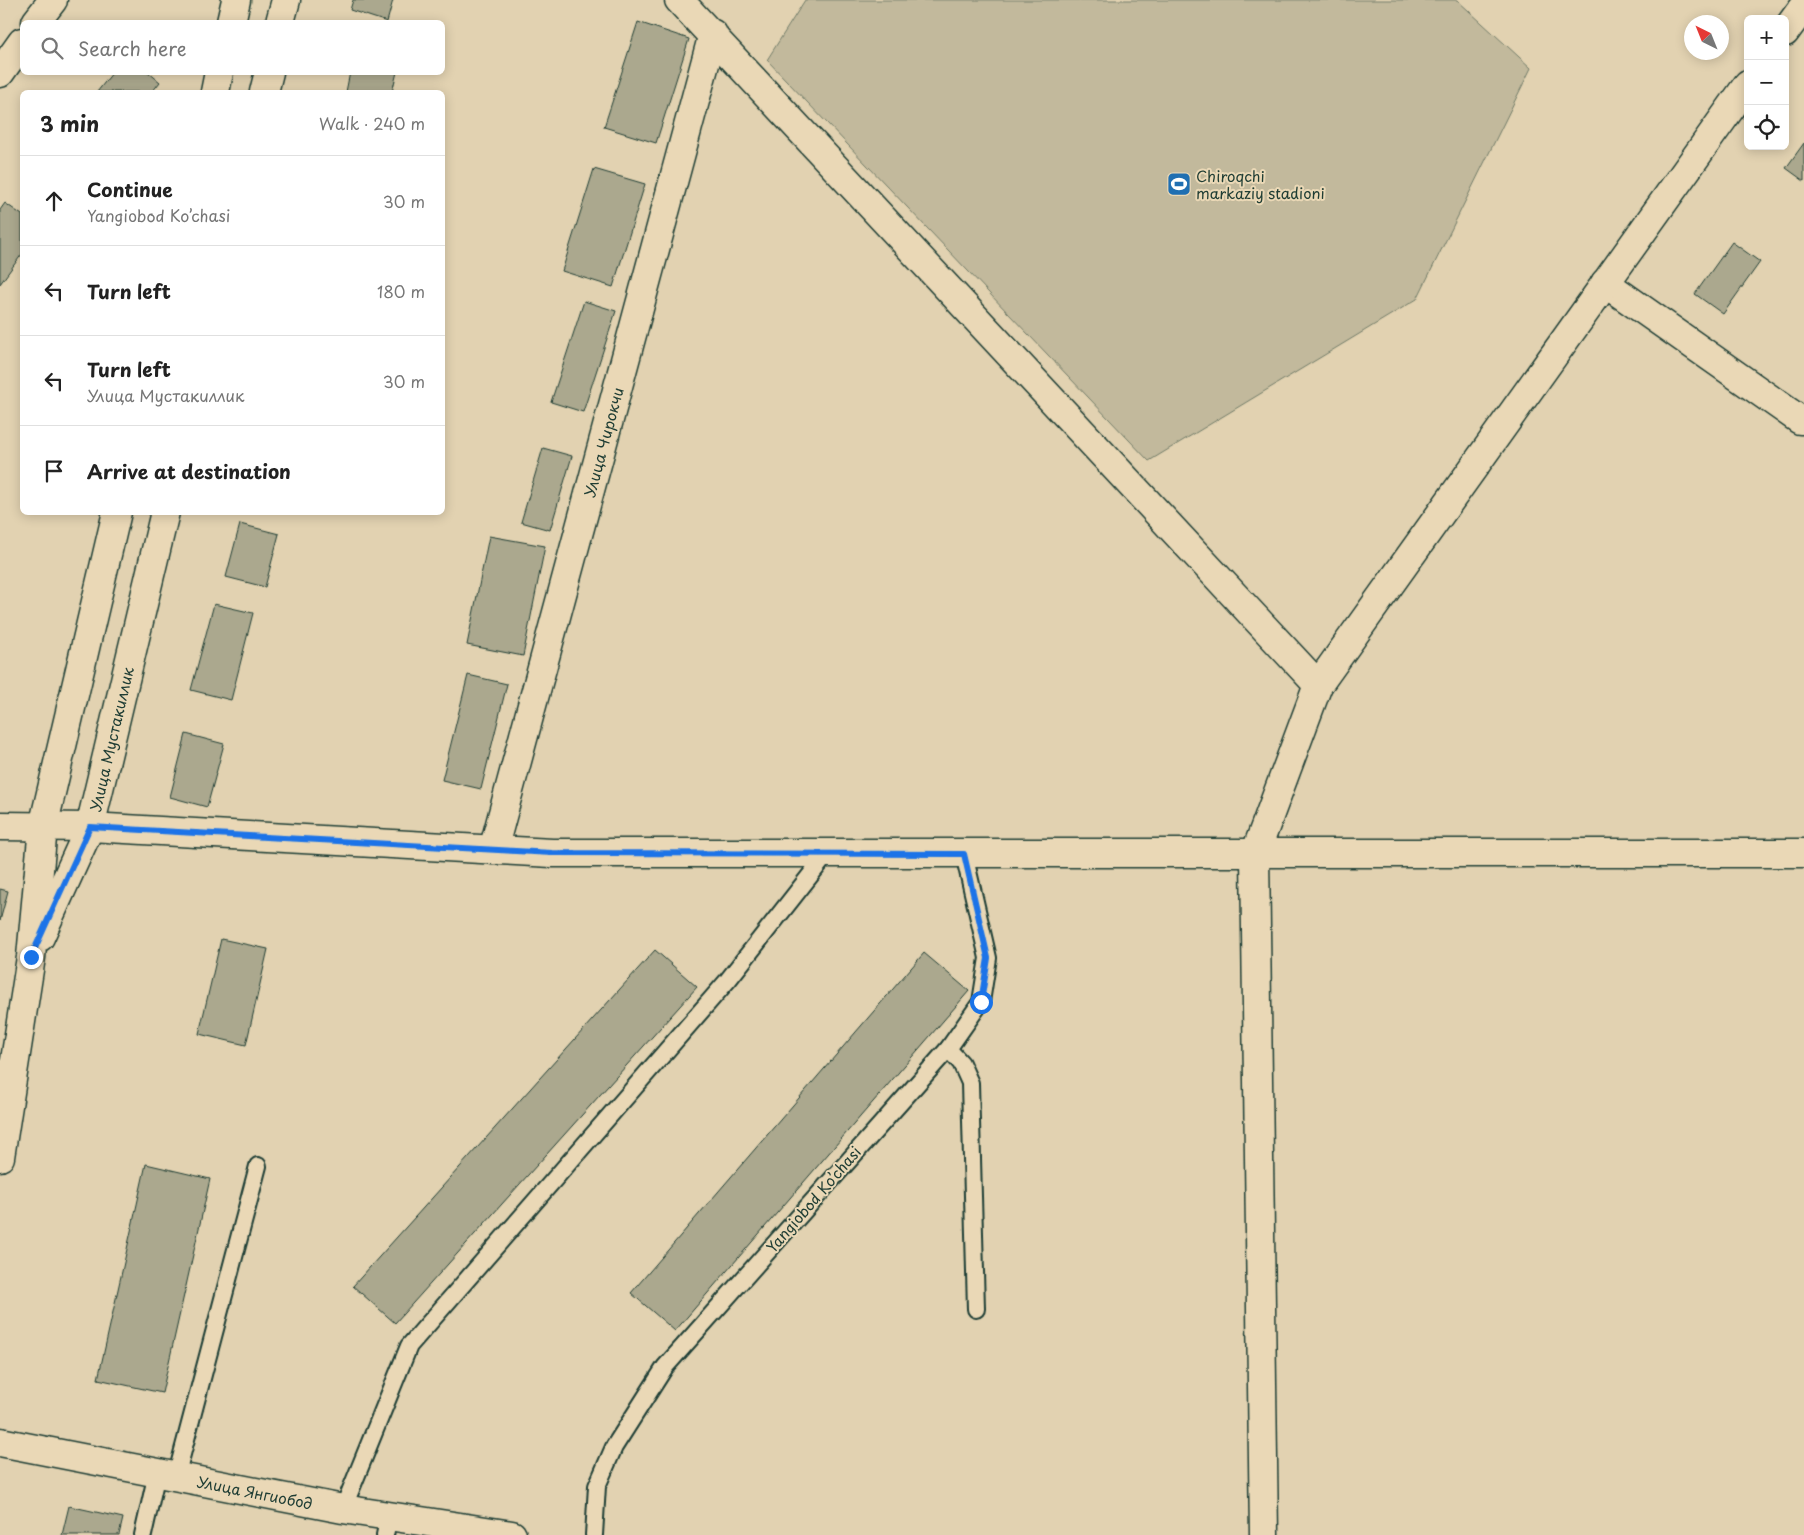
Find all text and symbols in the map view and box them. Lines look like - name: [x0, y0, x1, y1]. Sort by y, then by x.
- north arrow: [1684, 15, 1729, 60]
- map controls: [1744, 15, 1789, 150]
- button: +: [1744, 15, 1789, 60]
- search box: [20, 20, 445, 75]
- icon: search: [38, 34, 66, 62]
- text: Search here: [78, 34, 187, 62]
- button: −: [1744, 60, 1789, 105]
- button: locate: [1744, 105, 1789, 150]
- text: 3 min: [40, 107, 99, 139]
- text: Walk · 240 m: [319, 111, 425, 135]
- place label: Chiroqchi markaziy stadioni: [1196, 164, 1325, 204]
- sports icon: Chiroqchi markaziy stadioni: [1166, 171, 1192, 197]
- text: Continue: [87, 175, 173, 203]
- icon: ahead: [40, 187, 68, 215]
- text: 30 m: [383, 189, 425, 213]
- text: Yangiobod Ko’chasi: [87, 203, 230, 227]
- icon: left: [40, 277, 68, 305]
- text: Turn left: [87, 277, 171, 305]
- text: 180 m: [377, 279, 425, 303]
- text: Turn left: [87, 355, 171, 383]
- icon: left: [40, 367, 68, 395]
- text: 30 m: [383, 369, 425, 393]
- text: Улица Мустакиллик: [87, 383, 245, 407]
- street label: Улица Чирокчи: [577, 385, 629, 499]
- icon: arrive: [40, 457, 68, 485]
- text: Arrive at destination: [87, 457, 291, 485]
- street label: Улица Мустакиллик: [83, 664, 139, 814]
- route end: [20, 946, 43, 969]
- route start: [970, 991, 993, 1014]
- street label: Yangiobod Ko’chasi: [760, 1141, 866, 1257]
- street label: Улица Янгиобод: [195, 1470, 315, 1514]

